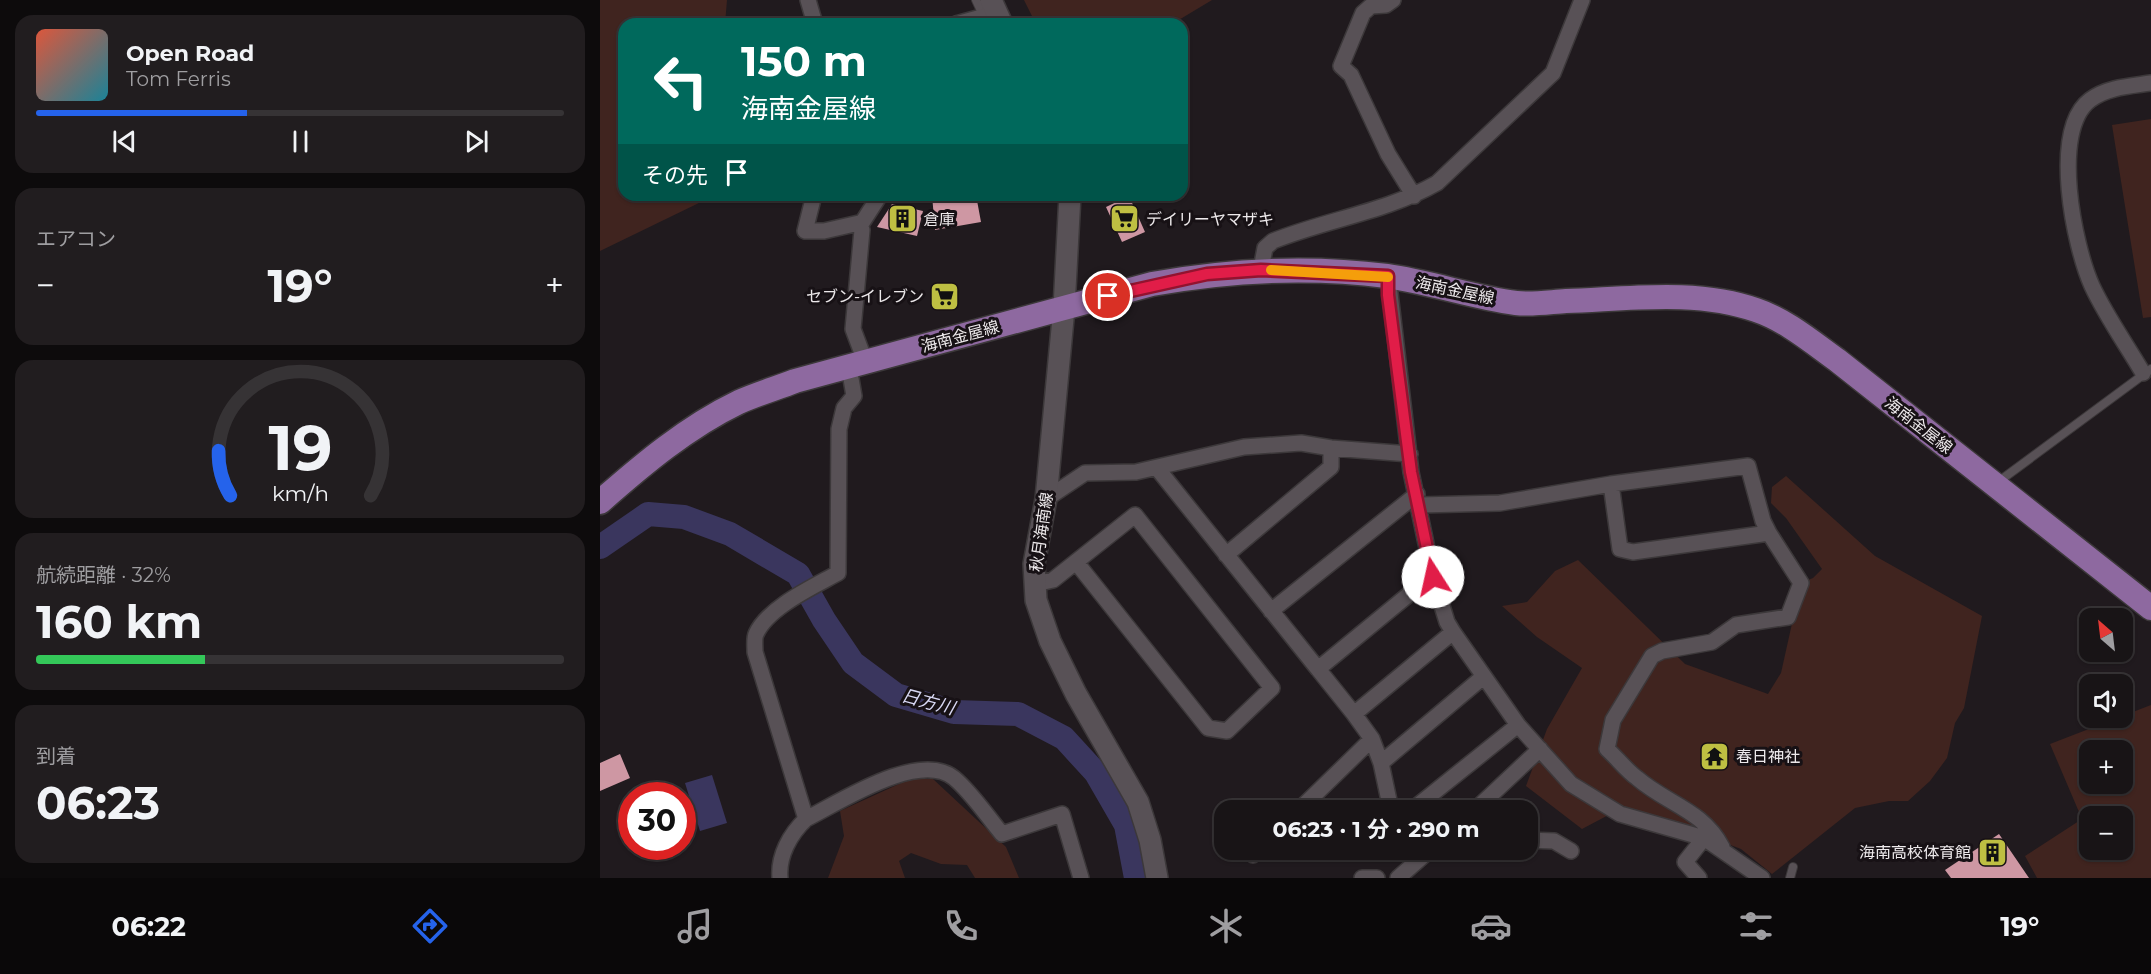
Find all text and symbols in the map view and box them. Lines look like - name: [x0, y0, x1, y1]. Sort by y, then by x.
- text: 150 m: [741, 35, 867, 87]
- text: Open Road: [126, 40, 254, 67]
- icon: left: [642, 42, 720, 120]
- text: Tom Ferris: [126, 67, 231, 91]
- text: 海南金屋線: [741, 92, 876, 125]
- icon: previous: [108, 125, 141, 158]
- icon: pause: [284, 125, 317, 158]
- icon: next: [460, 125, 493, 158]
- icon: arrive: [720, 156, 753, 189]
- text: その先: [642, 162, 708, 189]
- building icon: 倉庫: [886, 203, 918, 235]
- supermarket icon: デイリーヤマザキ: [1109, 203, 1141, 235]
- place label: 倉庫: [923, 210, 955, 229]
- place label: デイリーヤマザキ: [1146, 210, 1274, 229]
- text: エアコン: [36, 227, 116, 251]
- text: 19°: [267, 258, 333, 313]
- text: −: [36, 265, 55, 305]
- text: +: [545, 265, 564, 305]
- pin: [1082, 270, 1133, 321]
- street label: 海南金屋線: [1414, 273, 1496, 308]
- icon: arrive: [1091, 279, 1124, 312]
- supermarket icon: セブン-イレブン: [929, 280, 961, 312]
- place label: セブン-イレブン: [806, 287, 924, 306]
- street label: 海南金屋線: [919, 317, 1001, 356]
- street label: 海南金屋線: [1881, 393, 1956, 458]
- text: 19: [268, 410, 332, 486]
- text: km/h: [271, 480, 329, 506]
- street label: 秋月海南線: [1027, 491, 1056, 573]
- position arrow: [1401, 545, 1465, 609]
- text: 航続距離 · 32%: [36, 563, 171, 587]
- text: 160 km: [36, 594, 202, 649]
- north arrow: [2079, 608, 2133, 662]
- map controls: [2079, 608, 2133, 860]
- button: sound: [2079, 674, 2133, 728]
- water label: 日方川: [899, 684, 959, 720]
- temple icon: 春日神社: [1699, 740, 1731, 772]
- button: +: [2079, 740, 2133, 794]
- text: 到着: [36, 744, 76, 768]
- place label: 春日神社: [1736, 747, 1800, 766]
- text: 06:23: [36, 775, 160, 830]
- speed limit sign: 30: [618, 782, 696, 860]
- button: −: [2079, 806, 2133, 860]
- text: 06:23 · 1 分 · 290 m: [1273, 816, 1480, 843]
- building icon: 海南高校体育館: [1976, 836, 2008, 868]
- place label: 海南高校体育館: [1859, 843, 1971, 862]
- icon: directions: [409, 905, 451, 947]
- icon: music: [674, 905, 716, 947]
- icon: phone: [940, 905, 982, 947]
- icon: climate: [1205, 905, 1247, 947]
- icon: car: [1470, 905, 1512, 947]
- icon: filters: [1735, 905, 1777, 947]
- text: 06:22: [112, 910, 186, 943]
- text: 19°: [2000, 910, 2039, 943]

